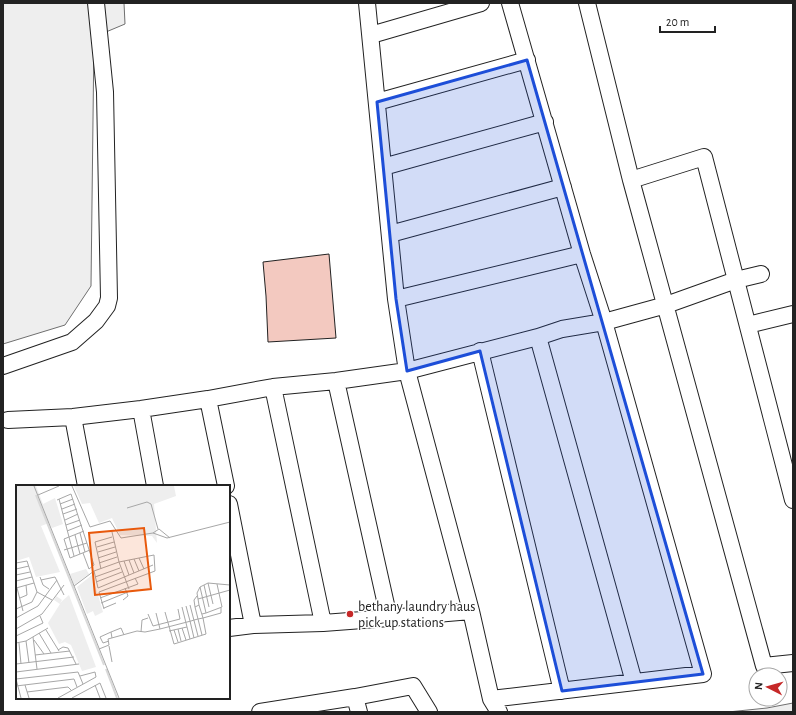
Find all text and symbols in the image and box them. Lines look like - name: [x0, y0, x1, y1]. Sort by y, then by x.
- scale bar: [660, 8, 715, 34]
- text: 20 m: [666, 16, 689, 28]
- inset map: [16, 485, 230, 699]
- place label: bethany laundry haus pick-up stations: [358, 600, 475, 630]
- marker: bethany laundry haus pick-up stations: [345, 609, 355, 619]
- north arrow: [748, 667, 788, 707]
- text: N: [753, 682, 764, 690]

